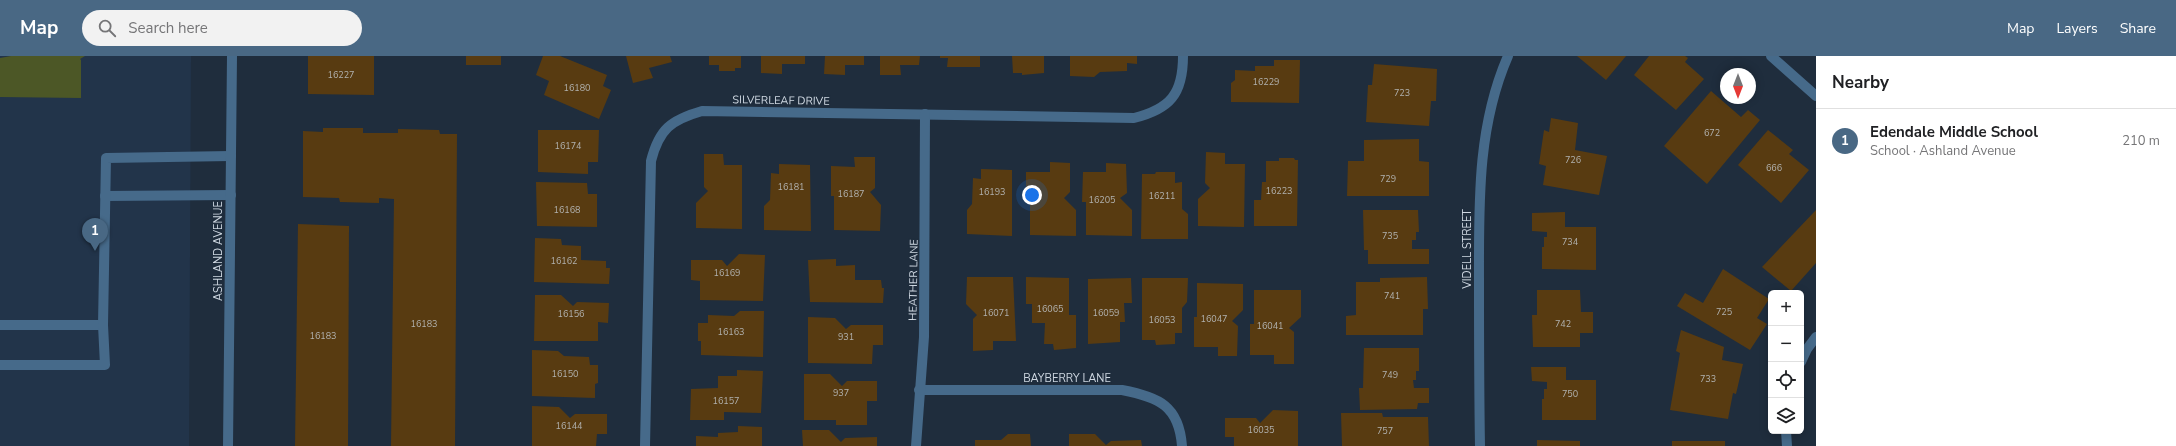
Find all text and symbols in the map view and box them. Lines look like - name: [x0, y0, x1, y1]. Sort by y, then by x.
- search box: [82, 10, 362, 46]
- text: Map: [20, 15, 58, 41]
- icon: search: [96, 17, 118, 39]
- text: Search here: [128, 18, 208, 38]
- text: Map: [2007, 19, 2034, 38]
- text: Layers: [2056, 19, 2098, 38]
- text: Share: [2120, 19, 2156, 38]
- north arrow: [1720, 68, 1756, 104]
- house number: 16227: [327, 69, 355, 81]
- text: Nearby: [1832, 71, 1889, 94]
- house number: 16229: [1252, 76, 1280, 88]
- house number: 16180: [563, 82, 591, 94]
- house number: 723: [1394, 87, 1410, 99]
- street label: SILVERLEAF DRIVE: [732, 92, 830, 109]
- text: Edendale Middle School: [1870, 122, 2038, 142]
- house number: 672: [1704, 127, 1720, 139]
- text: 1: [1841, 132, 1849, 150]
- text: 210 m: [2122, 132, 2160, 150]
- house number: 16174: [554, 140, 582, 152]
- text: School · Ashland Avenue: [1870, 142, 2016, 160]
- house number: 726: [1565, 154, 1581, 166]
- house number: 666: [1766, 162, 1782, 174]
- house number: 729: [1380, 173, 1396, 185]
- house number: 16181: [777, 181, 805, 193]
- your location: [1022, 185, 1042, 205]
- house number: 16223: [1265, 185, 1293, 197]
- house number: 16193: [978, 186, 1006, 198]
- house number: 16187: [837, 188, 865, 200]
- house number: 16211: [1148, 190, 1176, 202]
- house number: 16205: [1088, 194, 1116, 206]
- street label: ASHLAND AVENUE: [211, 201, 226, 301]
- house number: 16168: [553, 204, 581, 216]
- street label: VIDELL STREET: [1460, 209, 1475, 290]
- pin: 1: [82, 218, 108, 251]
- house number: 735: [1382, 230, 1398, 242]
- house number: 734: [1562, 236, 1579, 248]
- street label: HEATHER LANE: [905, 239, 922, 321]
- house number: 16162: [550, 255, 578, 267]
- house number: 16169: [713, 267, 741, 279]
- house number: 741: [1384, 290, 1400, 302]
- map controls: [1768, 290, 1804, 434]
- button: +: [1768, 290, 1804, 326]
- house number: 16065: [1036, 303, 1064, 315]
- house number: 725: [1716, 306, 1732, 318]
- house number: 16071: [982, 307, 1010, 319]
- house number: 16059: [1092, 307, 1120, 319]
- house number: 16156: [557, 308, 585, 320]
- house number: 16047: [1200, 313, 1228, 325]
- house number: 16053: [1148, 314, 1176, 326]
- house number: 16183: [410, 318, 438, 330]
- house number: 742: [1555, 318, 1571, 330]
- house number: 16041: [1256, 320, 1284, 332]
- house number: 16163: [717, 326, 745, 338]
- button: −: [1768, 326, 1804, 362]
- house number: 16183: [309, 330, 337, 342]
- house number: 931: [838, 331, 854, 343]
- button: locate: [1768, 362, 1804, 398]
- house number: 16150: [551, 368, 579, 380]
- house number: 749: [1382, 369, 1398, 381]
- street label: BAYBERRY LANE: [1023, 371, 1111, 386]
- house number: 733: [1700, 373, 1716, 385]
- house number: 937: [833, 387, 849, 399]
- house number: 750: [1562, 388, 1578, 400]
- house number: 16157: [712, 395, 740, 407]
- button: layers: [1768, 398, 1804, 434]
- house number: 16144: [555, 420, 583, 432]
- house number: 16035: [1247, 424, 1275, 436]
- house number: 757: [1377, 425, 1393, 437]

